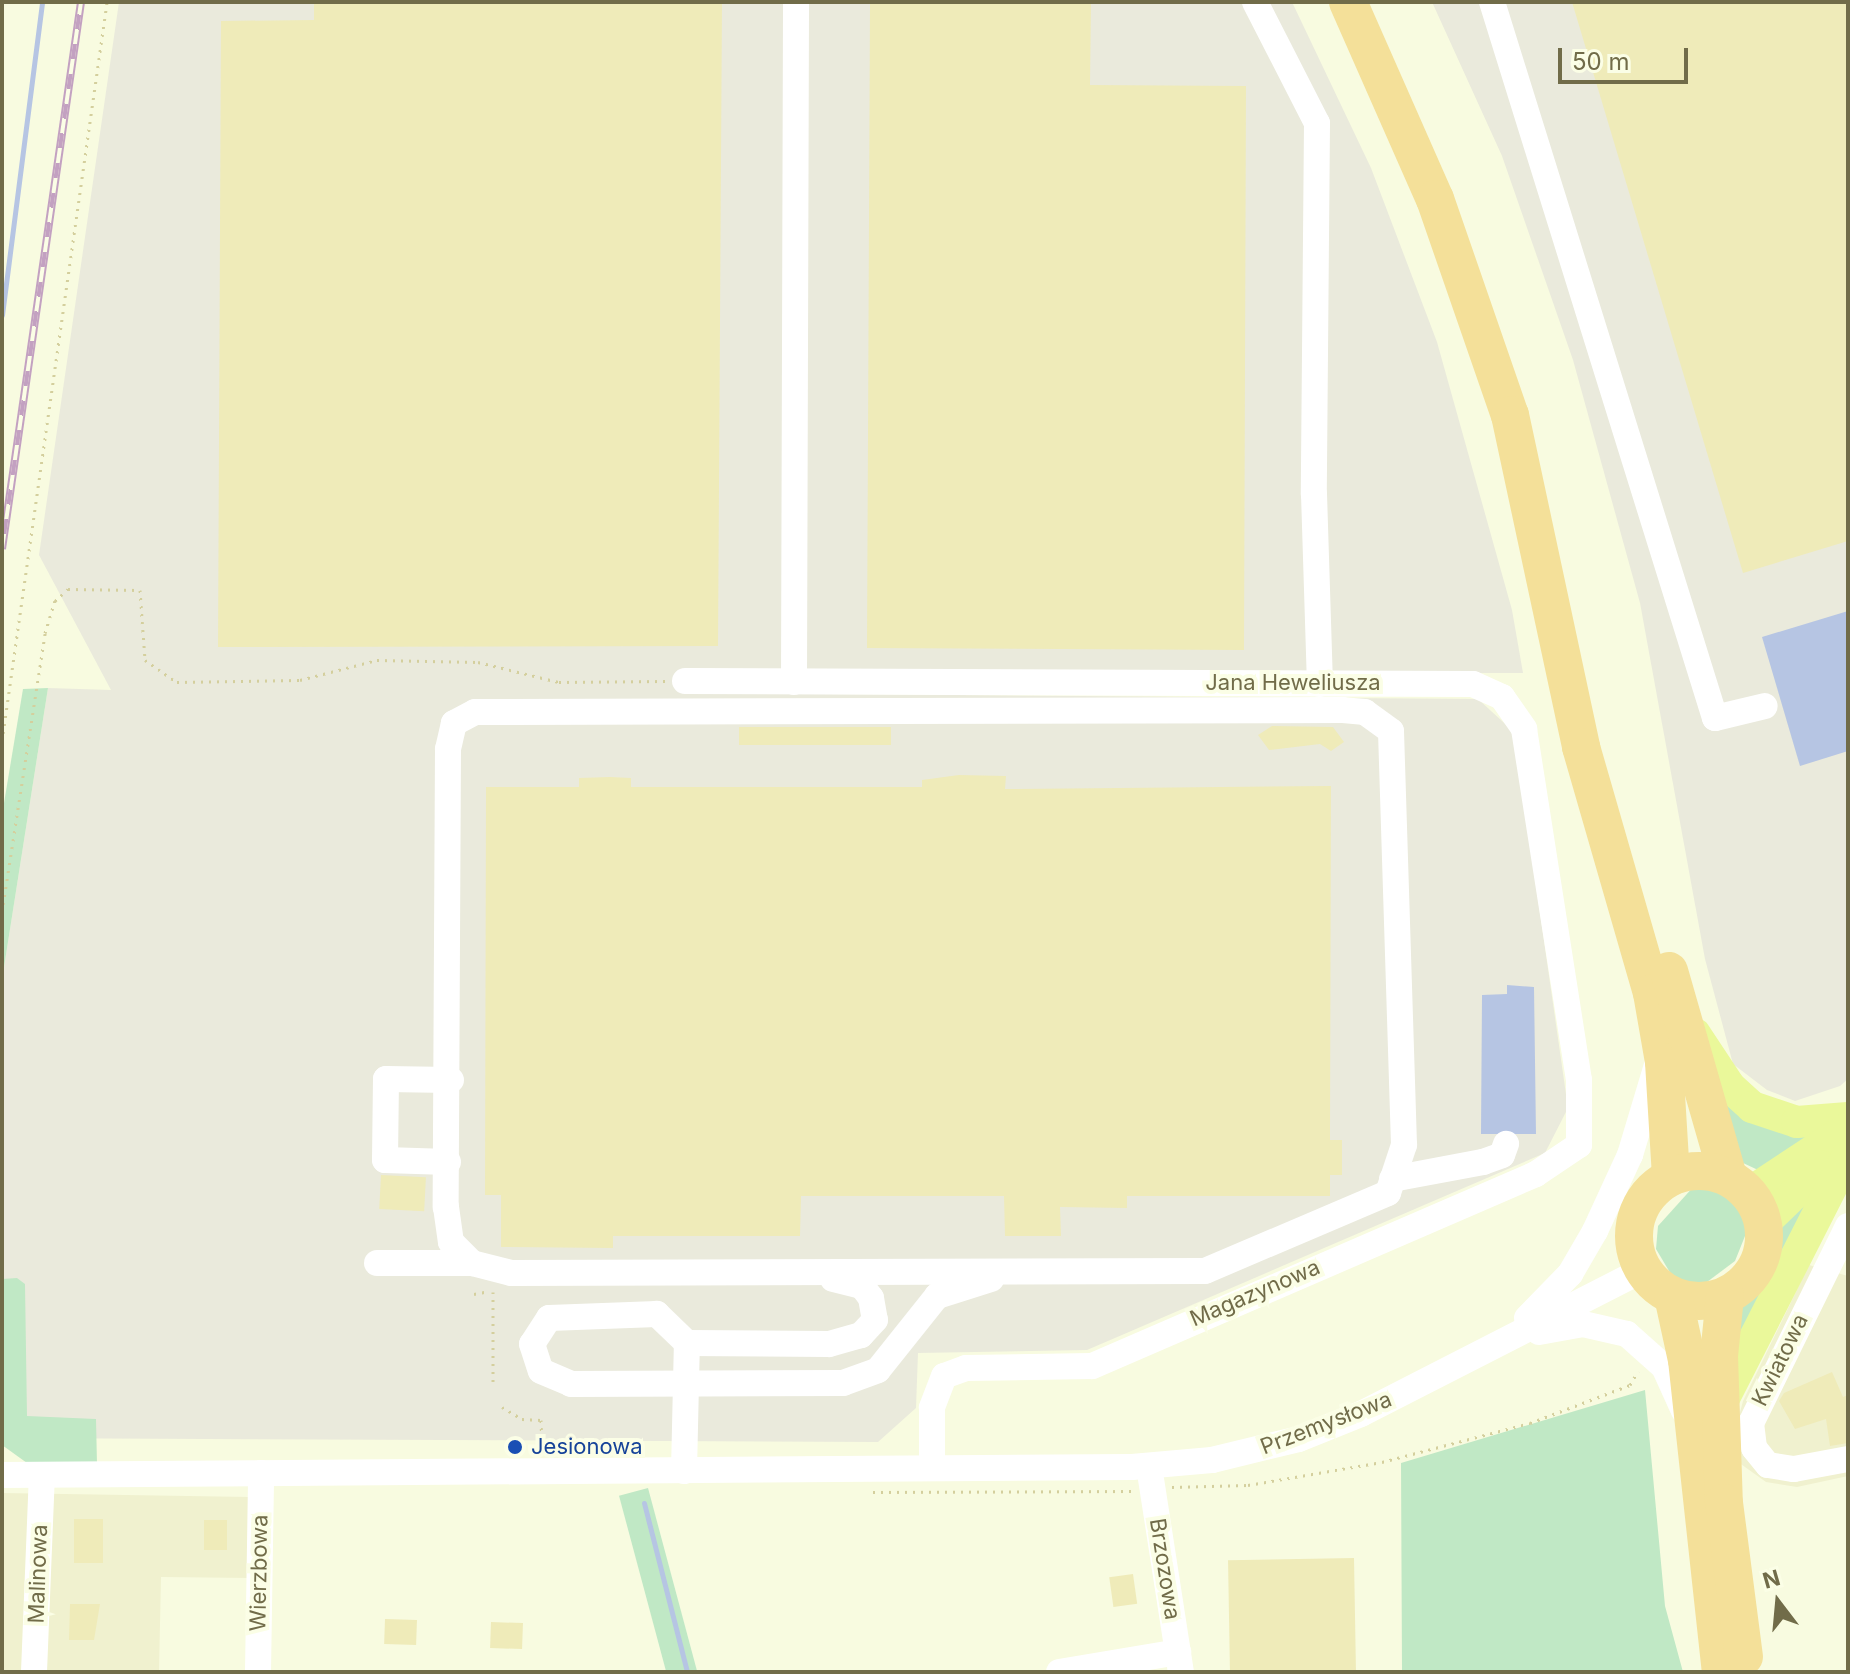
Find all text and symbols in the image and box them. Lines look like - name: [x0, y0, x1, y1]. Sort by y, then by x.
- scale bar: [1562, 32, 1692, 82]
- text: 50 m: [1572, 47, 1630, 76]
- street label: Jana Heweliusza: [1205, 670, 1381, 696]
- street label: Magazynowa: [1186, 1254, 1324, 1332]
- street label: Kwiatowa: [1746, 1310, 1814, 1410]
- street label: Przemysłowa: [1257, 1386, 1395, 1460]
- place label: Jesionowa: [531, 1434, 643, 1460]
- marker: Jesionowa: [506, 1438, 524, 1456]
- street label: Wierzbowa: [245, 1514, 273, 1632]
- street label: Brzozowa: [1144, 1516, 1186, 1622]
- street label: Malinowa: [23, 1524, 53, 1624]
- north arrow: [1738, 1562, 1818, 1642]
- text: N: [1760, 1564, 1783, 1594]

